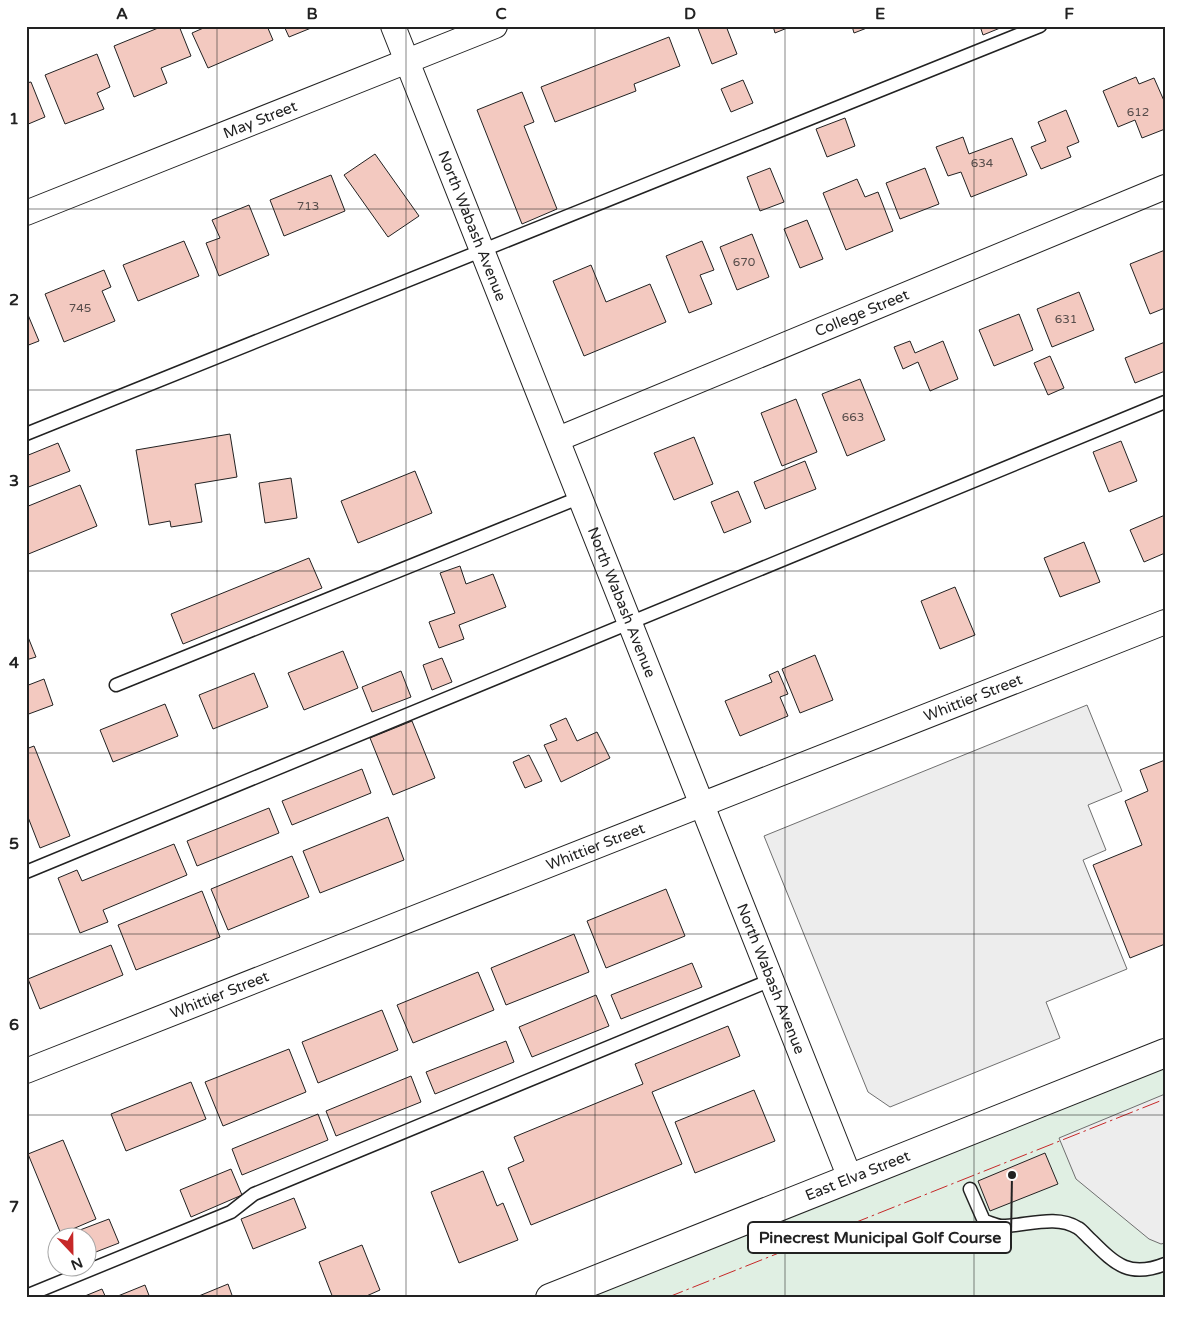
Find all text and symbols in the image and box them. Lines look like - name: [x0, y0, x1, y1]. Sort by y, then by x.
- text: A: [116, 4, 128, 24]
- text: B: [306, 4, 318, 24]
- text: C: [495, 4, 507, 24]
- text: D: [684, 4, 696, 24]
- text: E: [875, 4, 885, 24]
- text: F: [1064, 4, 1074, 24]
- street label: May Street: [221, 97, 300, 142]
- house number: 612: [1127, 105, 1149, 119]
- text: 1: [9, 109, 19, 129]
- street label: North Wabash Avenue: [434, 148, 510, 304]
- house number: 634: [971, 156, 994, 170]
- house number: 713: [297, 199, 319, 213]
- house number: 670: [733, 255, 756, 269]
- street label: College Street: [812, 285, 912, 340]
- text: 2: [9, 290, 19, 310]
- house number: 745: [69, 301, 91, 315]
- house number: 631: [1055, 312, 1077, 326]
- house number: 663: [842, 410, 864, 424]
- text: 3: [9, 471, 19, 491]
- street label: North Wabash Avenue: [584, 524, 660, 680]
- text: 4: [9, 653, 19, 673]
- street label: Whittier Street: [921, 670, 1025, 725]
- street label: Whittier Street: [544, 819, 647, 874]
- text: 5: [9, 834, 19, 854]
- street label: North Wabash Avenue: [733, 901, 809, 1057]
- street label: Whittier Street: [168, 967, 272, 1022]
- text: 6: [9, 1015, 19, 1035]
- street label: East Elva Street: [803, 1146, 913, 1204]
- text: 7: [9, 1197, 19, 1217]
- callout: Pinecrest Municipal Golf Course: [748, 1222, 1011, 1253]
- north arrow: [48, 1226, 98, 1276]
- text: Pinecrest Municipal Golf Course: [759, 1228, 1001, 1248]
- text: N: [68, 1254, 85, 1274]

